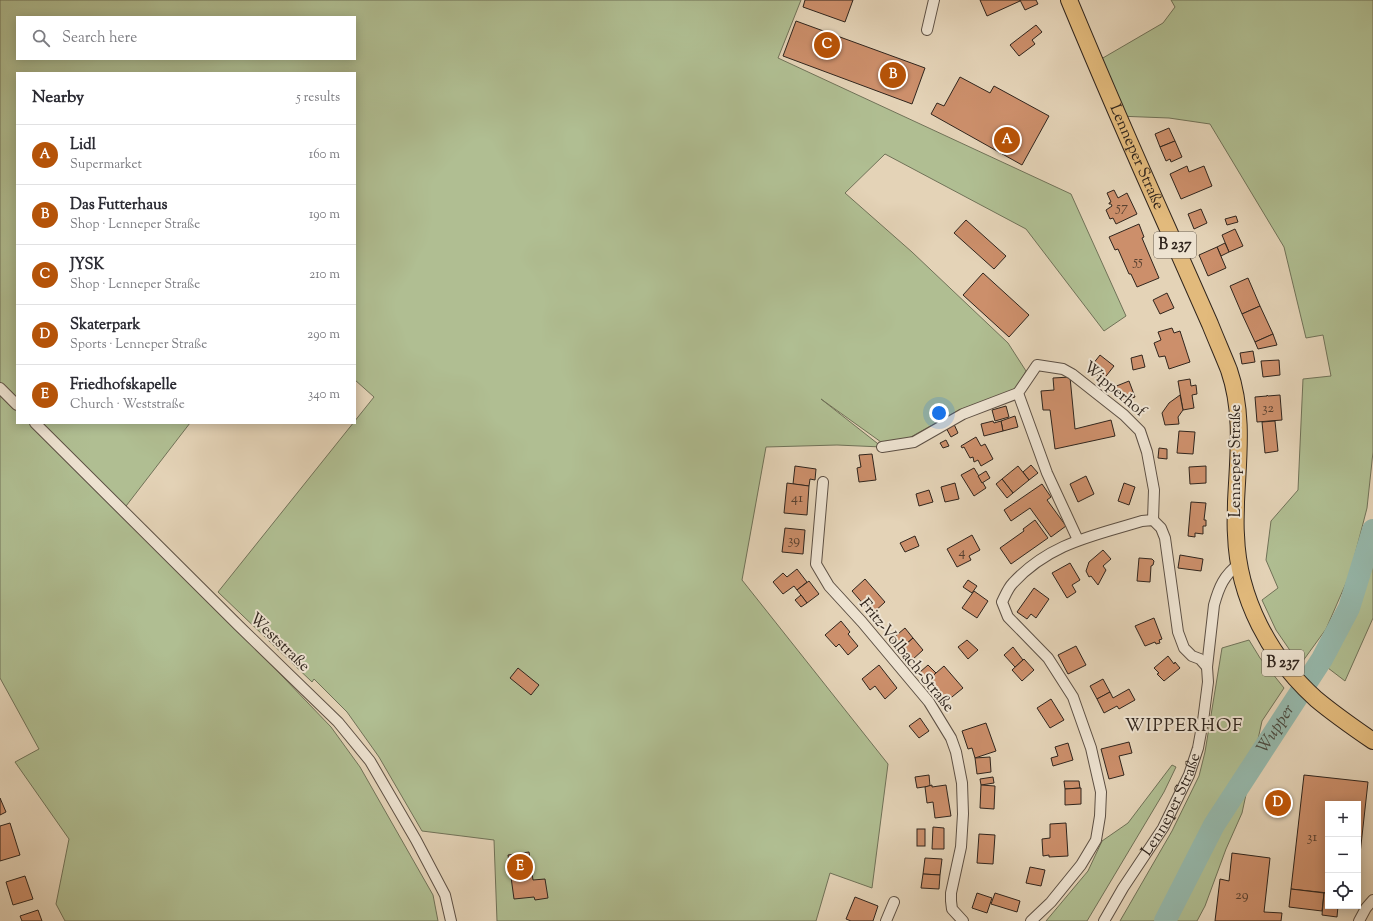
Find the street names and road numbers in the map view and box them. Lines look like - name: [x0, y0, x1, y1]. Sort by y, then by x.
- street label: Lenneper Straße: [1103, 101, 1170, 214]
- road number: B 237: [1154, 232, 1196, 258]
- street label: Wipperhof: [1078, 357, 1152, 424]
- street label: Lenneper Straße: [1225, 404, 1248, 518]
- street label: Fritz-Volbach-Straße: [853, 594, 959, 718]
- street label: Weststraße: [244, 608, 314, 678]
- road number: B 237: [1262, 650, 1304, 676]
- street label: Lenneper Straße: [1136, 750, 1207, 861]

